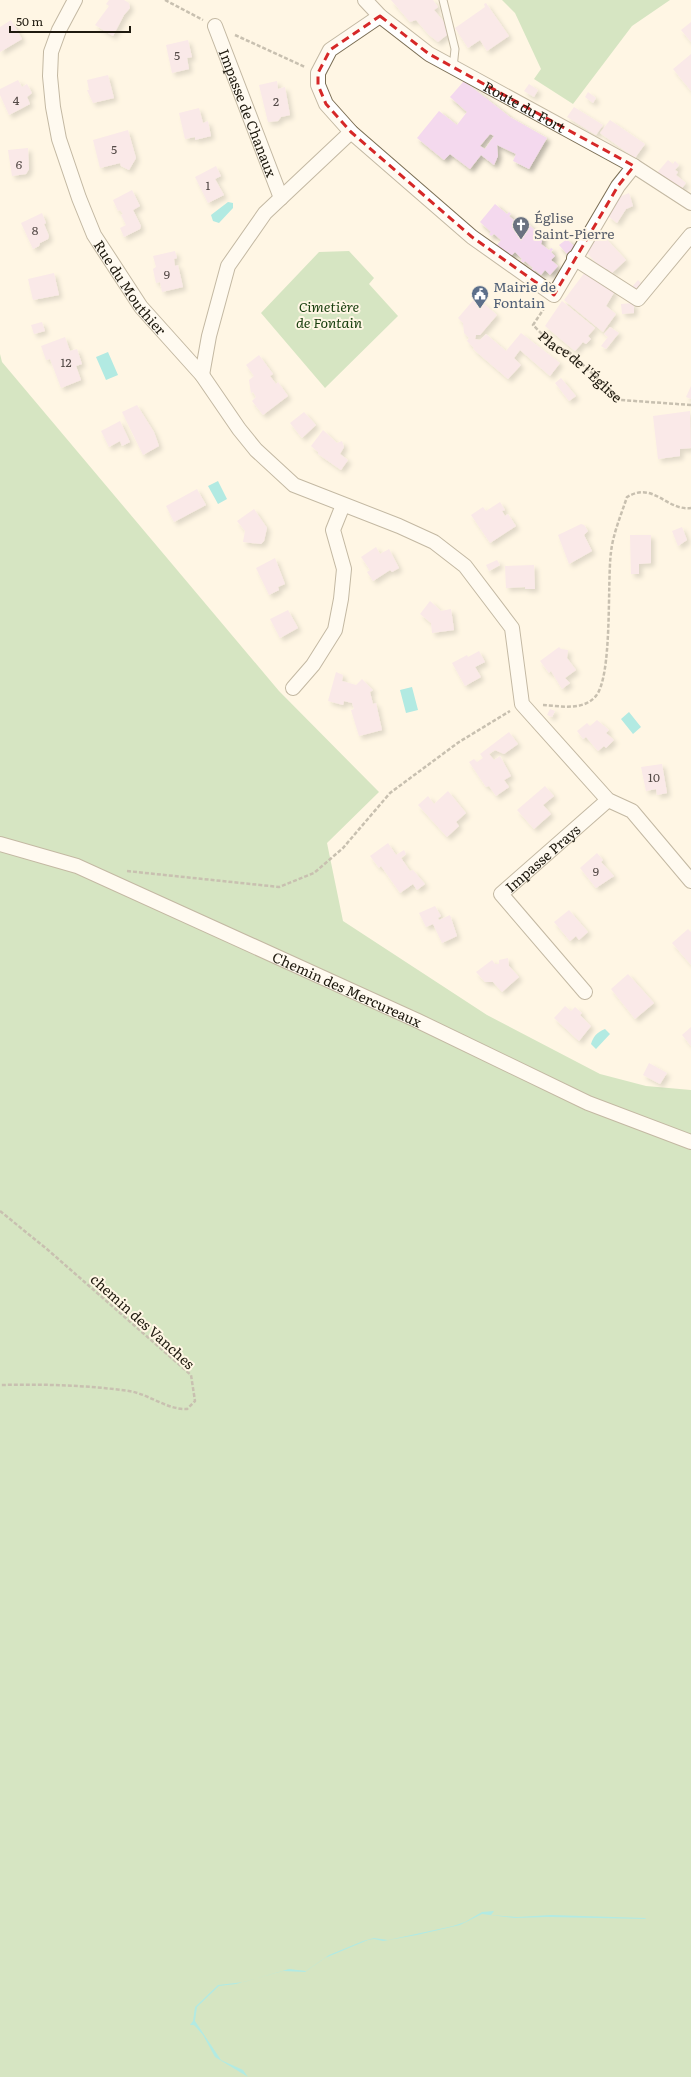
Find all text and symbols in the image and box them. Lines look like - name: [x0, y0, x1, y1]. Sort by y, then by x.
- scale bar: [10, 8, 130, 34]
- text: 50 m: [16, 12, 43, 30]
- house number: 5: [174, 46, 180, 64]
- street label: Impasse de Chanaux: [215, 46, 282, 180]
- street label: Route du Fort: [480, 76, 570, 137]
- house number: 4: [13, 91, 20, 109]
- house number: 2: [273, 92, 279, 110]
- house number: 5: [111, 140, 117, 158]
- house number: 6: [16, 155, 23, 173]
- house number: 1: [206, 176, 211, 194]
- place label: Église Saint-Pierre: [534, 207, 615, 243]
- church icon: Église Saint-Pierre: [511, 215, 531, 240]
- house number: 8: [32, 221, 39, 239]
- street label: Rue du Mouthier: [90, 236, 171, 339]
- house number: 9: [164, 265, 170, 283]
- place label: Mairie de Fontain: [493, 276, 556, 312]
- public building icon: Mairie de Fontain: [470, 284, 490, 309]
- park label: Cimetière de Fontain: [296, 296, 363, 332]
- street label: Place de l'Église: [534, 326, 627, 407]
- house number: 12: [61, 353, 71, 371]
- house number: 10: [648, 768, 660, 786]
- street label: Impasse Prays: [500, 819, 584, 896]
- house number: 9: [593, 862, 599, 880]
- street label: Chemin des Mercureaux: [269, 946, 425, 1031]
- street label: chemin des Vanches: [87, 1269, 199, 1373]

